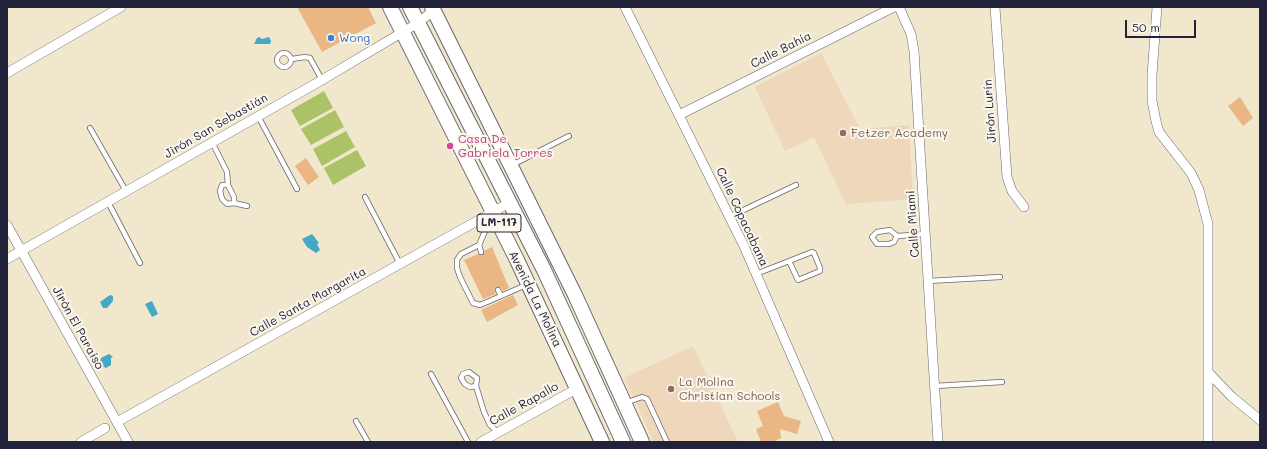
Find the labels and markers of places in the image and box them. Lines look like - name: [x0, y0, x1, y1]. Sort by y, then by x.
- place label: Wong: [339, 31, 370, 45]
- marker: Wong: [326, 33, 336, 43]
- place label: Fetzer Academy: [851, 126, 948, 140]
- marker: Fetzer Academy: [838, 128, 848, 138]
- place label: Casa De Gabriela Torres: [458, 132, 553, 160]
- marker: Casa De Gabriela Torres: [445, 141, 455, 151]
- place label: La Molina Christian Schools: [679, 375, 780, 403]
- marker: La Molina Christian Schools: [666, 384, 676, 394]

